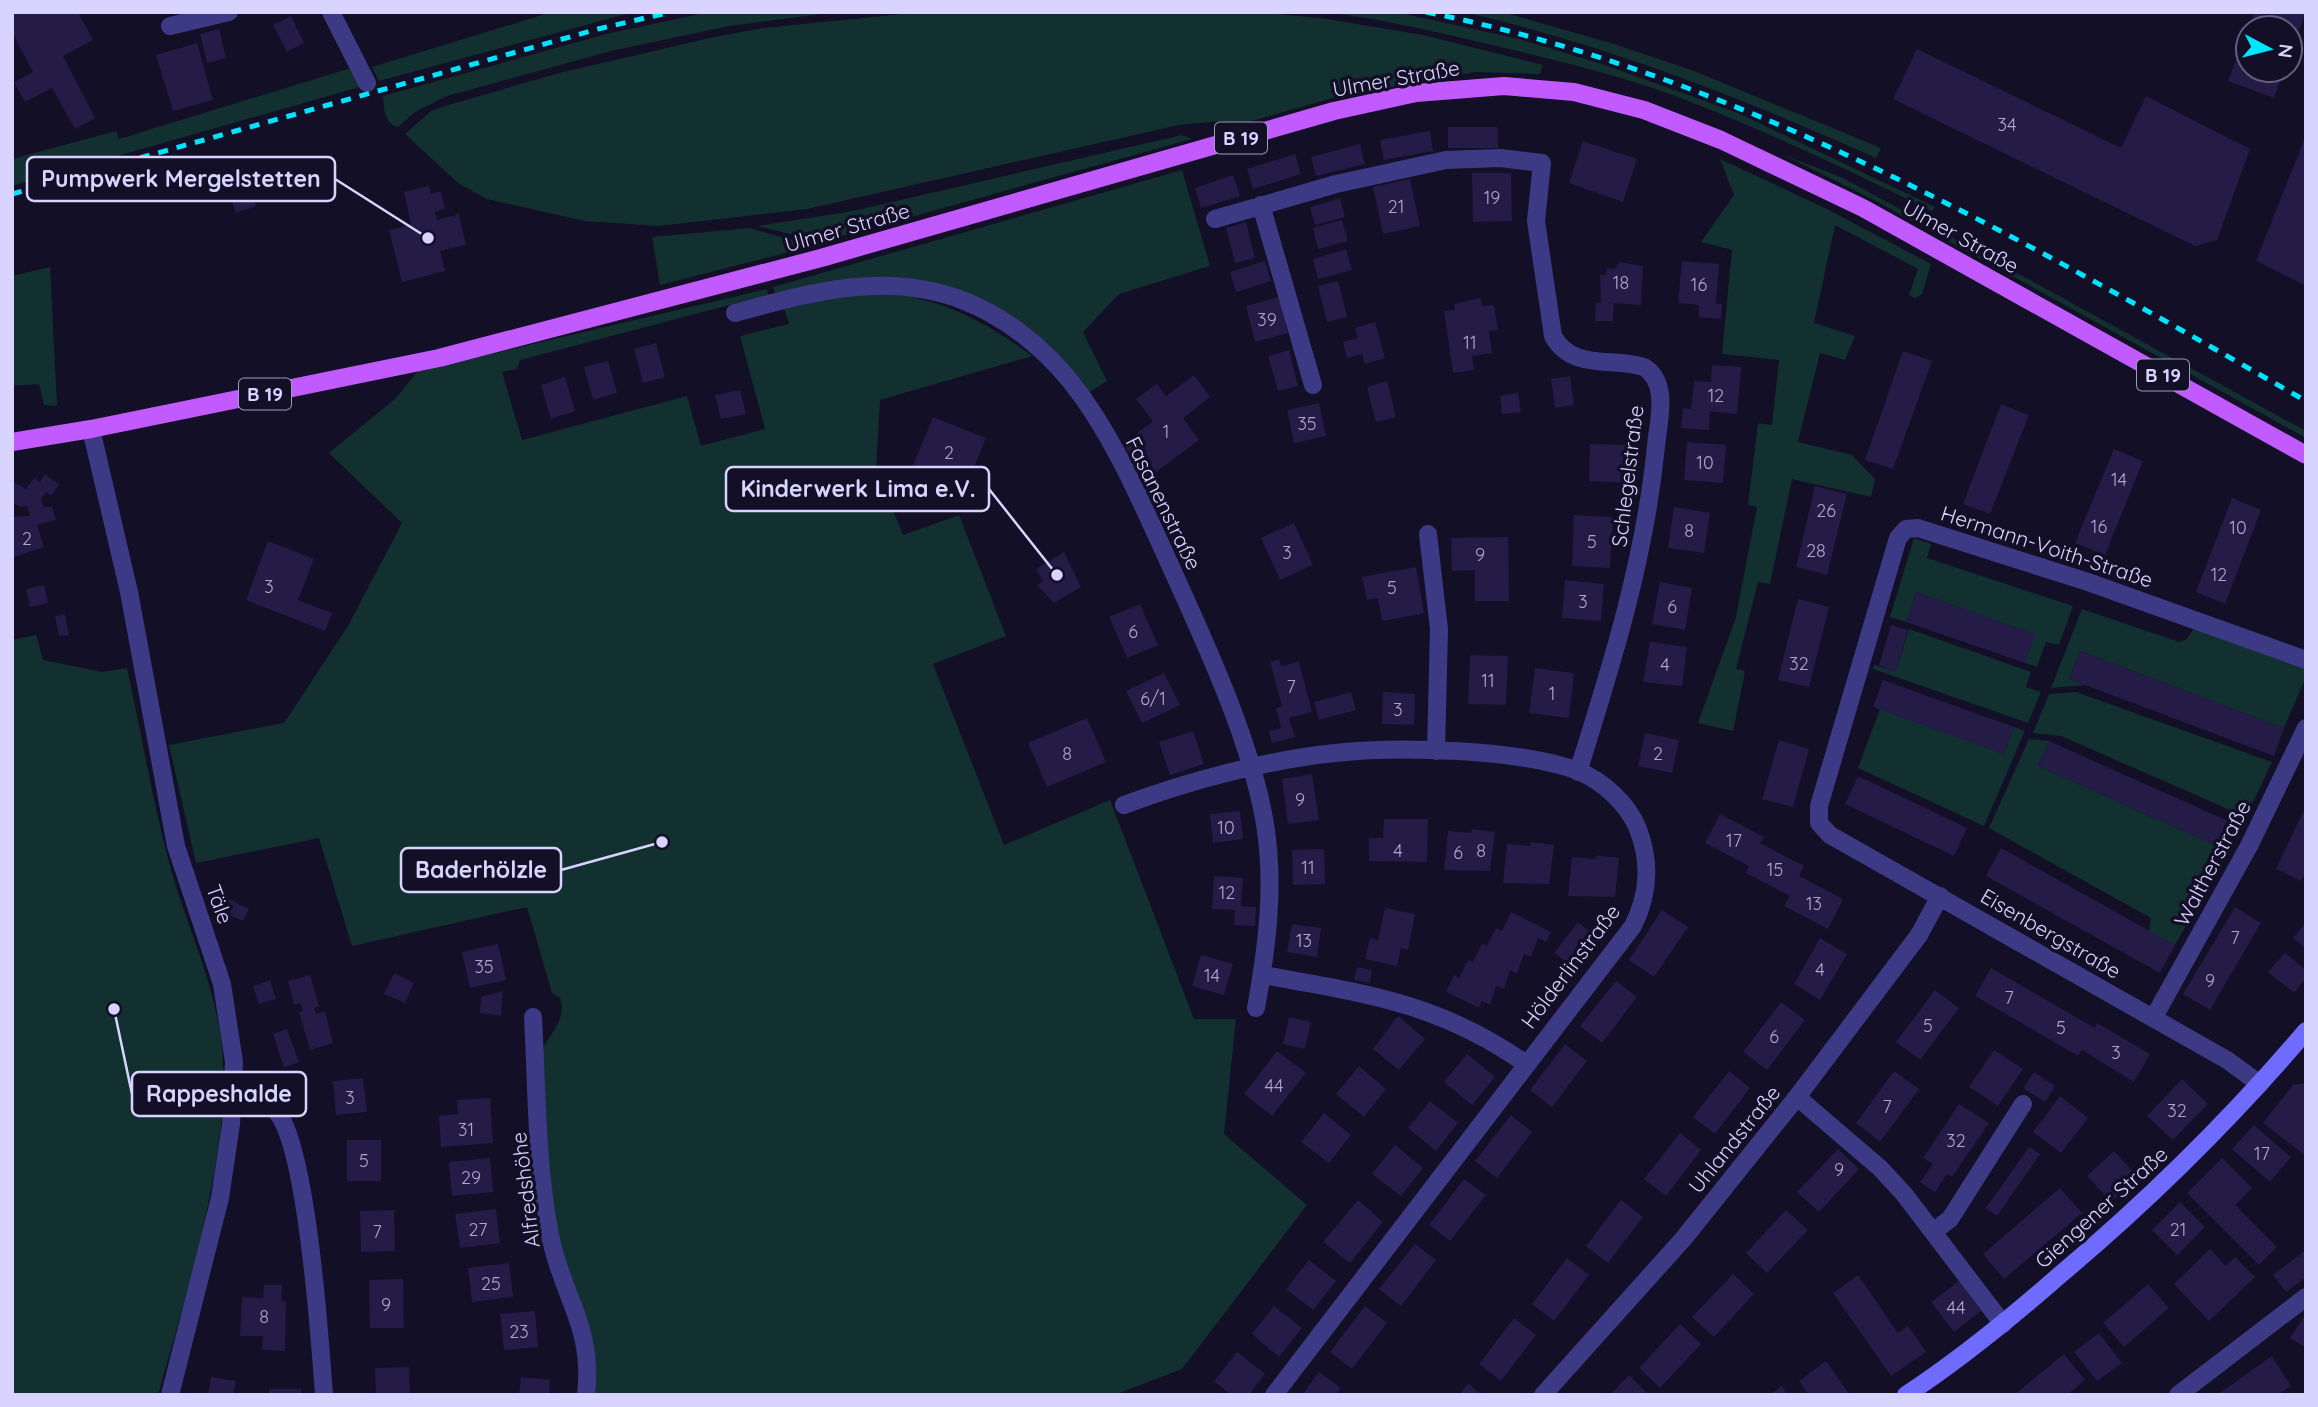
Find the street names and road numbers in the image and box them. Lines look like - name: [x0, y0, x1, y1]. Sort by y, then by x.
- street label: Ulmer Straße: [1330, 54, 1462, 102]
- road number: B 19: [1215, 122, 1267, 154]
- street label: Ulmer Straße: [1898, 193, 2024, 279]
- street label: Ulmer Straße: [782, 197, 912, 257]
- road number: B 19: [2137, 360, 2189, 390]
- road number: B 19: [239, 378, 291, 410]
- street label: Schlegelstraße: [1605, 404, 1649, 548]
- street label: Fasanenstraße: [1120, 432, 1208, 574]
- street label: Hermann-Voith-Straße: [1938, 499, 2156, 593]
- street label: Waltherstraße: [2168, 796, 2256, 930]
- street label: Täle: [201, 881, 239, 927]
- street label: Eisenbergstraße: [1976, 882, 2126, 984]
- street label: Hölderlinstraße: [1515, 899, 1625, 1033]
- street label: Uhlandstraße: [1683, 1080, 1785, 1198]
- street label: Alfredshöhe: [505, 1131, 545, 1249]
- street label: Giengener Straße: [2029, 1141, 2173, 1273]

